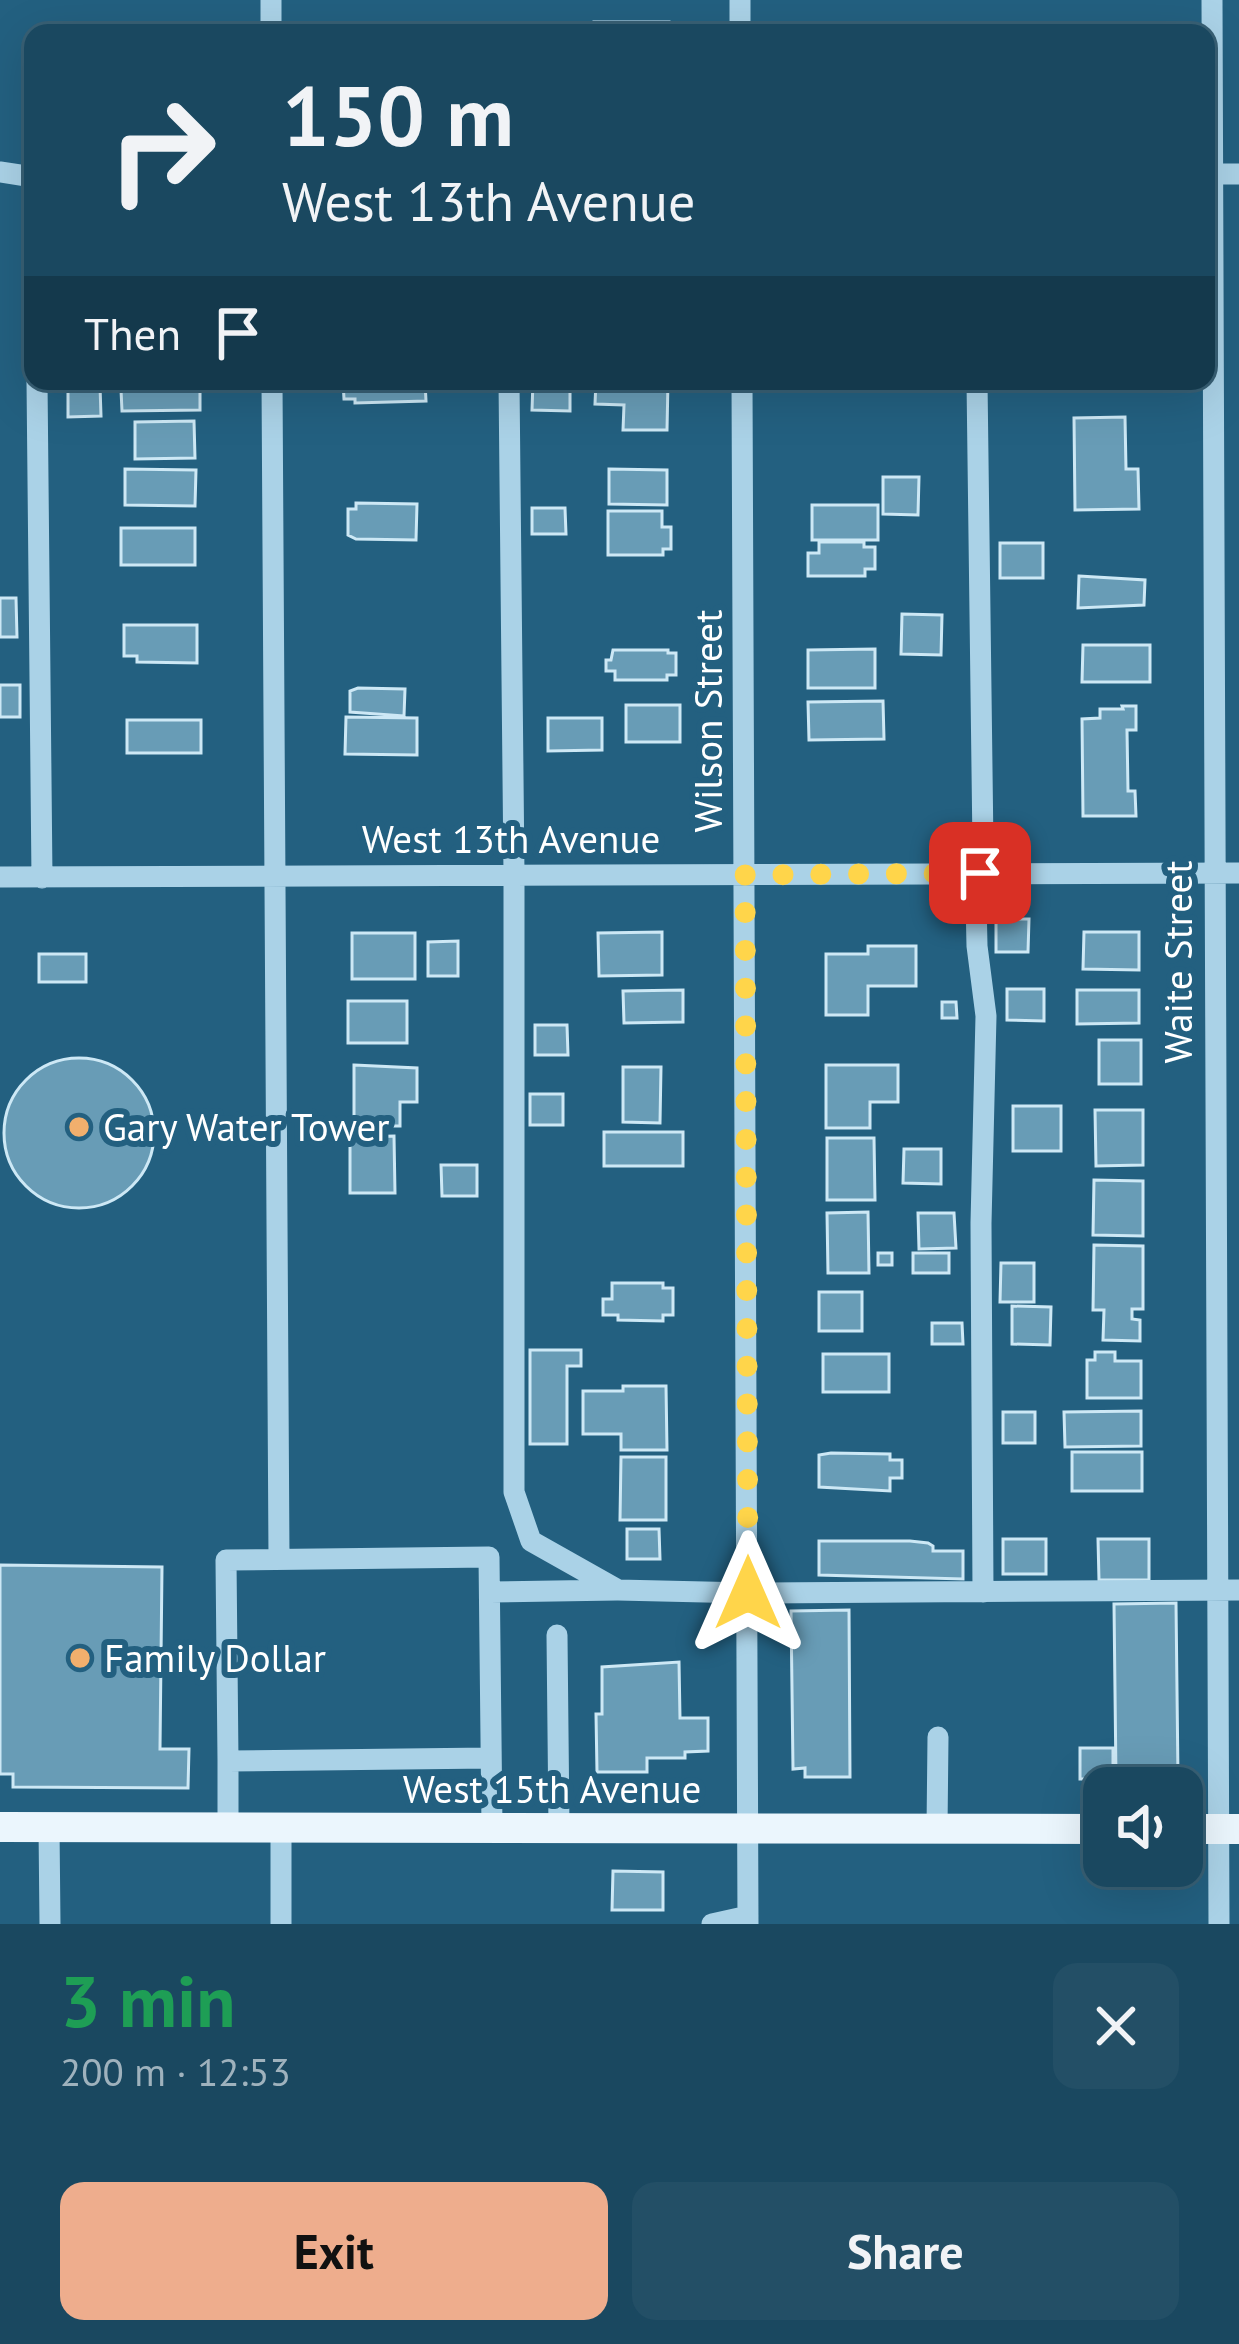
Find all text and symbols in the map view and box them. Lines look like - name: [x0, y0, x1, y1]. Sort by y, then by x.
- text: 150 m: [282, 60, 514, 169]
- icon: right: [84, 72, 240, 228]
- text: West 13th Avenue: [282, 166, 695, 236]
- icon: arrive: [205, 300, 271, 366]
- text: Then: [84, 304, 181, 362]
- street label: Wilson Street: [682, 610, 733, 832]
- street label: West 13th Avenue: [362, 813, 660, 864]
- pin: [929, 822, 1031, 924]
- icon: arrive: [947, 840, 1013, 906]
- street label: Waite Street: [1152, 860, 1203, 1064]
- place label: Gary Water Tower: [103, 1101, 389, 1152]
- marker: Gary Water Tower: [66, 1114, 92, 1140]
- position arrow: [685, 1530, 811, 1656]
- place label: Family Dollar: [104, 1632, 326, 1683]
- marker: Family Dollar: [67, 1645, 93, 1671]
- street label: West 15th Avenue: [403, 1763, 701, 1814]
- map controls: [1083, 1767, 1203, 1887]
- button: sound: [1083, 1767, 1203, 1887]
- text: 3 min: [60, 1954, 236, 2047]
- button: close: [1053, 1963, 1179, 2089]
- text: 200 m · 12:53: [60, 2046, 291, 2097]
- button: Exit: [60, 2182, 608, 2320]
- button: Share: [632, 2182, 1179, 2320]

